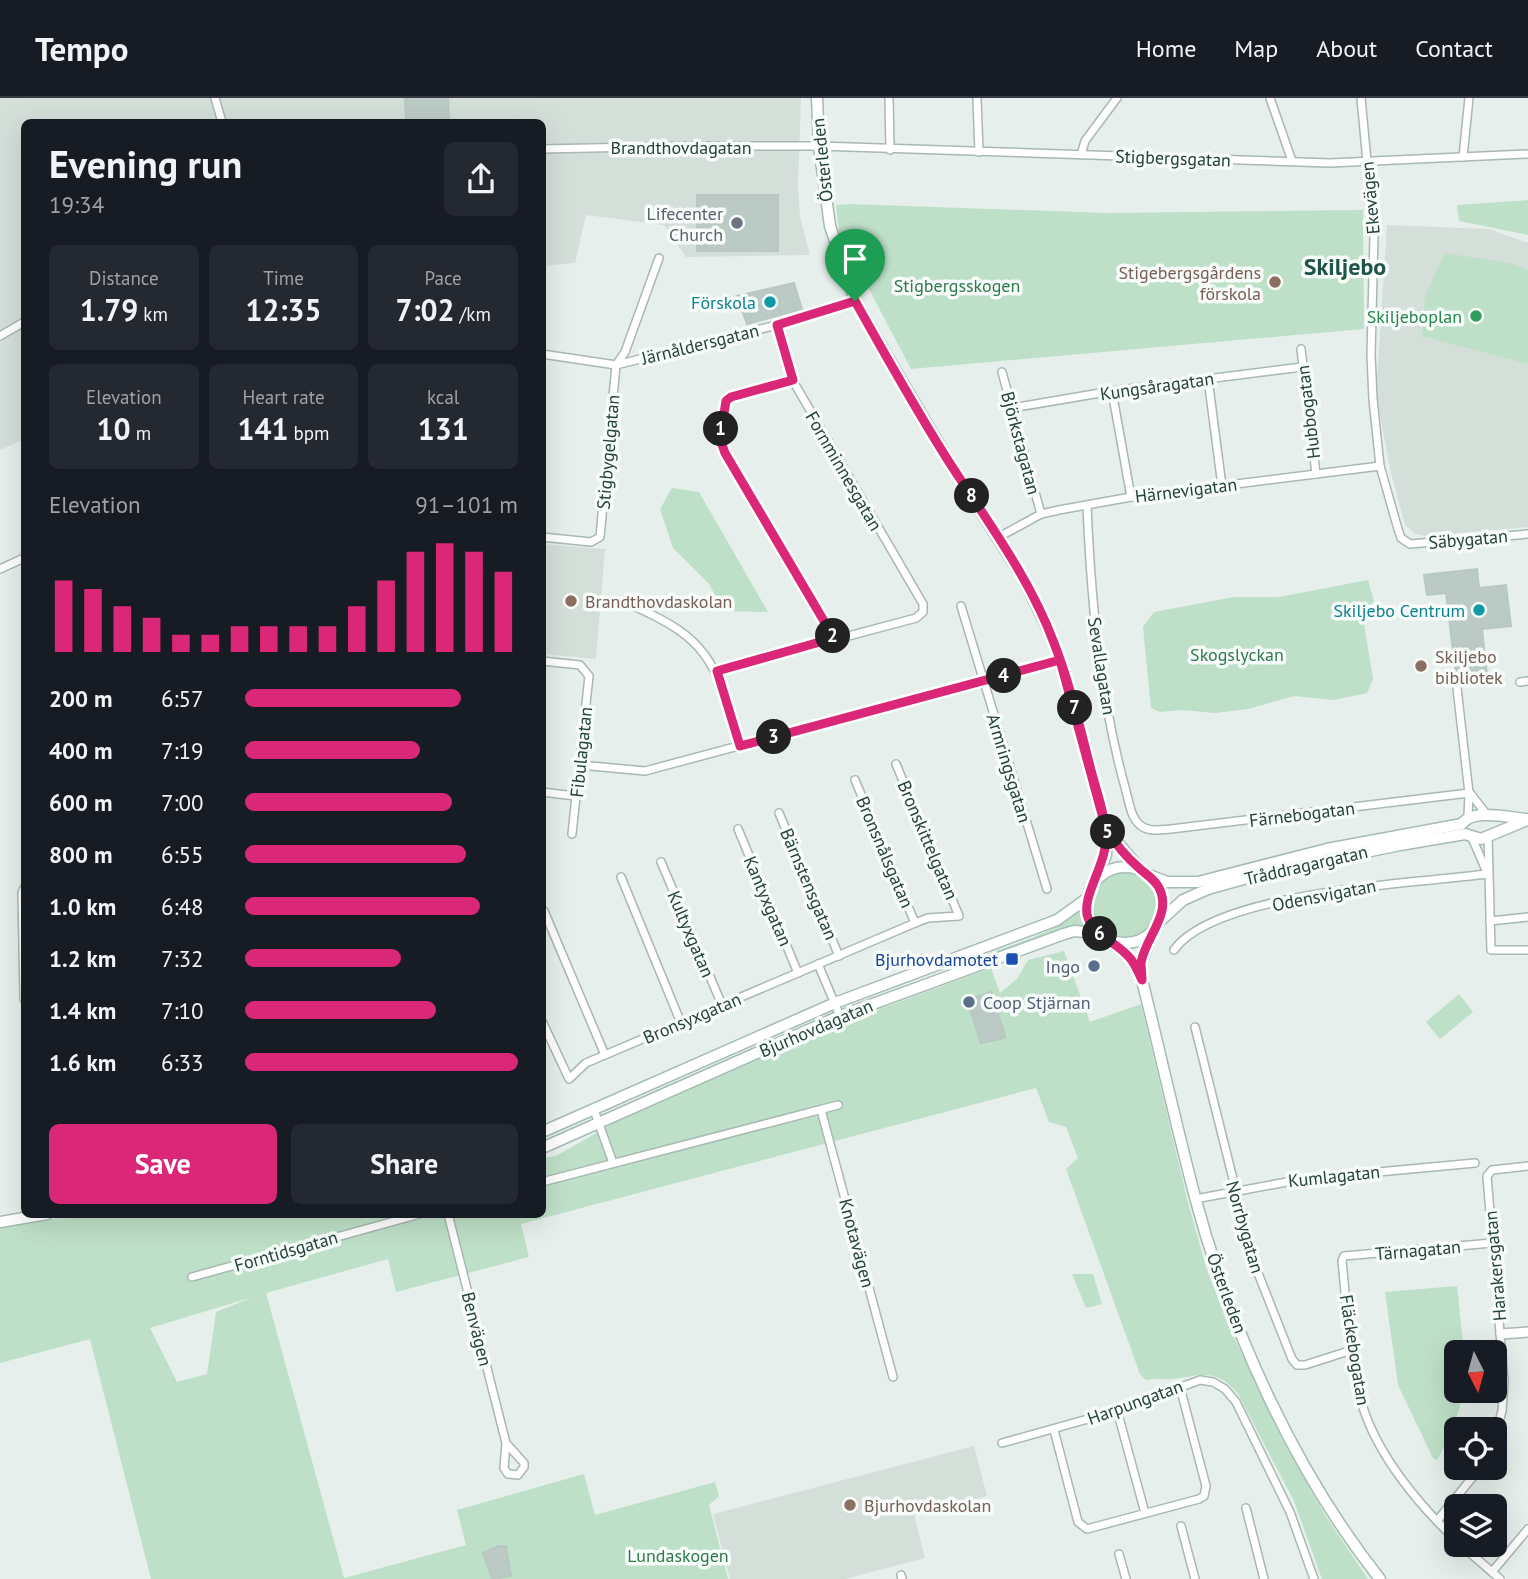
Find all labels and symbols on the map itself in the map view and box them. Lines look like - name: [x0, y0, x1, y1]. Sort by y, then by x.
- street label: Österleden: [806, 117, 838, 203]
- street label: Brandthovdagatan: [610, 136, 752, 159]
- street label: Stigbergsgatan: [1115, 144, 1231, 172]
- street label: Ekevägen: [1355, 161, 1385, 235]
- place label: Lifecenter Church: [647, 202, 723, 246]
- marker: Lifecenter Church: [729, 215, 745, 231]
- pin: [825, 229, 885, 301]
- district label: Skiljebo: [1304, 251, 1386, 282]
- place label: Stigebergsgårdens förskola: [1119, 261, 1261, 305]
- park label: Stigbergsskogen: [894, 274, 1020, 297]
- marker: Stigebergsgårdens förskola: [1267, 274, 1283, 290]
- place label: Förskola: [691, 291, 756, 314]
- marker: Förskola: [762, 294, 778, 310]
- place label: Skiljeboplan: [1367, 305, 1462, 328]
- marker: Skiljeboplan: [1468, 308, 1484, 324]
- street label: Järnåldersgatan: [638, 318, 761, 370]
- street label: Hubbogatan: [1291, 364, 1325, 460]
- street label: Kungsåragatan: [1099, 367, 1215, 405]
- street label: Björkstagatan: [996, 389, 1046, 497]
- street label: Stigbygelgatan: [592, 394, 624, 510]
- street label: Fornminnesgatan: [800, 407, 888, 535]
- pin: 1: [704, 412, 738, 446]
- street label: Härnevigatan: [1134, 472, 1238, 508]
- pin: 8: [954, 478, 990, 514]
- street label: Säbygatan: [1427, 524, 1509, 554]
- place label: Brandthovdaskolan: [585, 590, 732, 613]
- marker: Brandthovdaskolan: [563, 593, 579, 609]
- place label: Skiljebo Centrum: [1333, 599, 1465, 622]
- marker: Skiljebo Centrum: [1471, 602, 1487, 618]
- street label: Sevallagatan: [1083, 615, 1121, 717]
- pin: 2: [816, 618, 850, 654]
- park label: Skogslyckan: [1190, 643, 1284, 666]
- place label: Skiljebo bibliotek: [1435, 645, 1503, 689]
- pin: 4: [986, 658, 1021, 694]
- marker: Skiljebo bibliotek: [1413, 658, 1429, 674]
- pin: 7: [1058, 690, 1092, 726]
- street label: Fibulagatan: [565, 705, 597, 799]
- street label: Armringsgatan: [982, 711, 1036, 825]
- pin: 3: [756, 720, 792, 754]
- street label: Bronskittelgatan: [893, 777, 963, 903]
- street label: Bronsnålsgatan: [851, 793, 919, 911]
- street label: Färnebogatan: [1248, 796, 1356, 832]
- pin: 5: [1090, 814, 1126, 850]
- street label: Bärnstensgatan: [775, 825, 843, 943]
- street label: Tråddragargatan: [1242, 840, 1370, 890]
- street label: Kantyxgatan: [739, 852, 797, 950]
- street label: Odensvigatan: [1270, 874, 1378, 916]
- street label: Kultyxgatan: [662, 887, 720, 981]
- pin: 6: [1082, 916, 1118, 952]
- place label: Bjurhovdamotet: [875, 948, 998, 971]
- marker: Bjurhovdamotet: [1004, 951, 1020, 967]
- place label: Ingo: [1046, 955, 1080, 978]
- marker: Ingo: [1086, 958, 1102, 974]
- street label: Bronsyxgatan: [640, 987, 744, 1049]
- place label: Coop Stjärnan: [983, 991, 1091, 1014]
- street label: Bjurhovdagatan: [756, 994, 876, 1062]
- marker: Coop Stjärnan: [961, 994, 977, 1010]
- street label: Kumlagatan: [1287, 1160, 1381, 1192]
- street label: Norrbygatan: [1221, 1178, 1269, 1276]
- street label: Knotavägen: [834, 1196, 880, 1290]
- street label: Harakersgatan: [1479, 1210, 1511, 1322]
- street label: Forntidsgatan: [232, 1225, 340, 1277]
- street label: Tärnagatan: [1374, 1235, 1462, 1265]
- street label: Österleden: [1202, 1250, 1252, 1336]
- street label: Benvägen: [457, 1289, 497, 1369]
- street label: Fläckebogatan: [1335, 1293, 1375, 1407]
- north arrow: [1444, 1340, 1507, 1404]
- street label: Harpungatan: [1084, 1374, 1186, 1430]
- place label: Bjurhovdaskolan: [864, 1494, 991, 1517]
- marker: Bjurhovdaskolan: [842, 1497, 858, 1513]
- park label: Lundaskogen: [627, 1544, 729, 1567]

